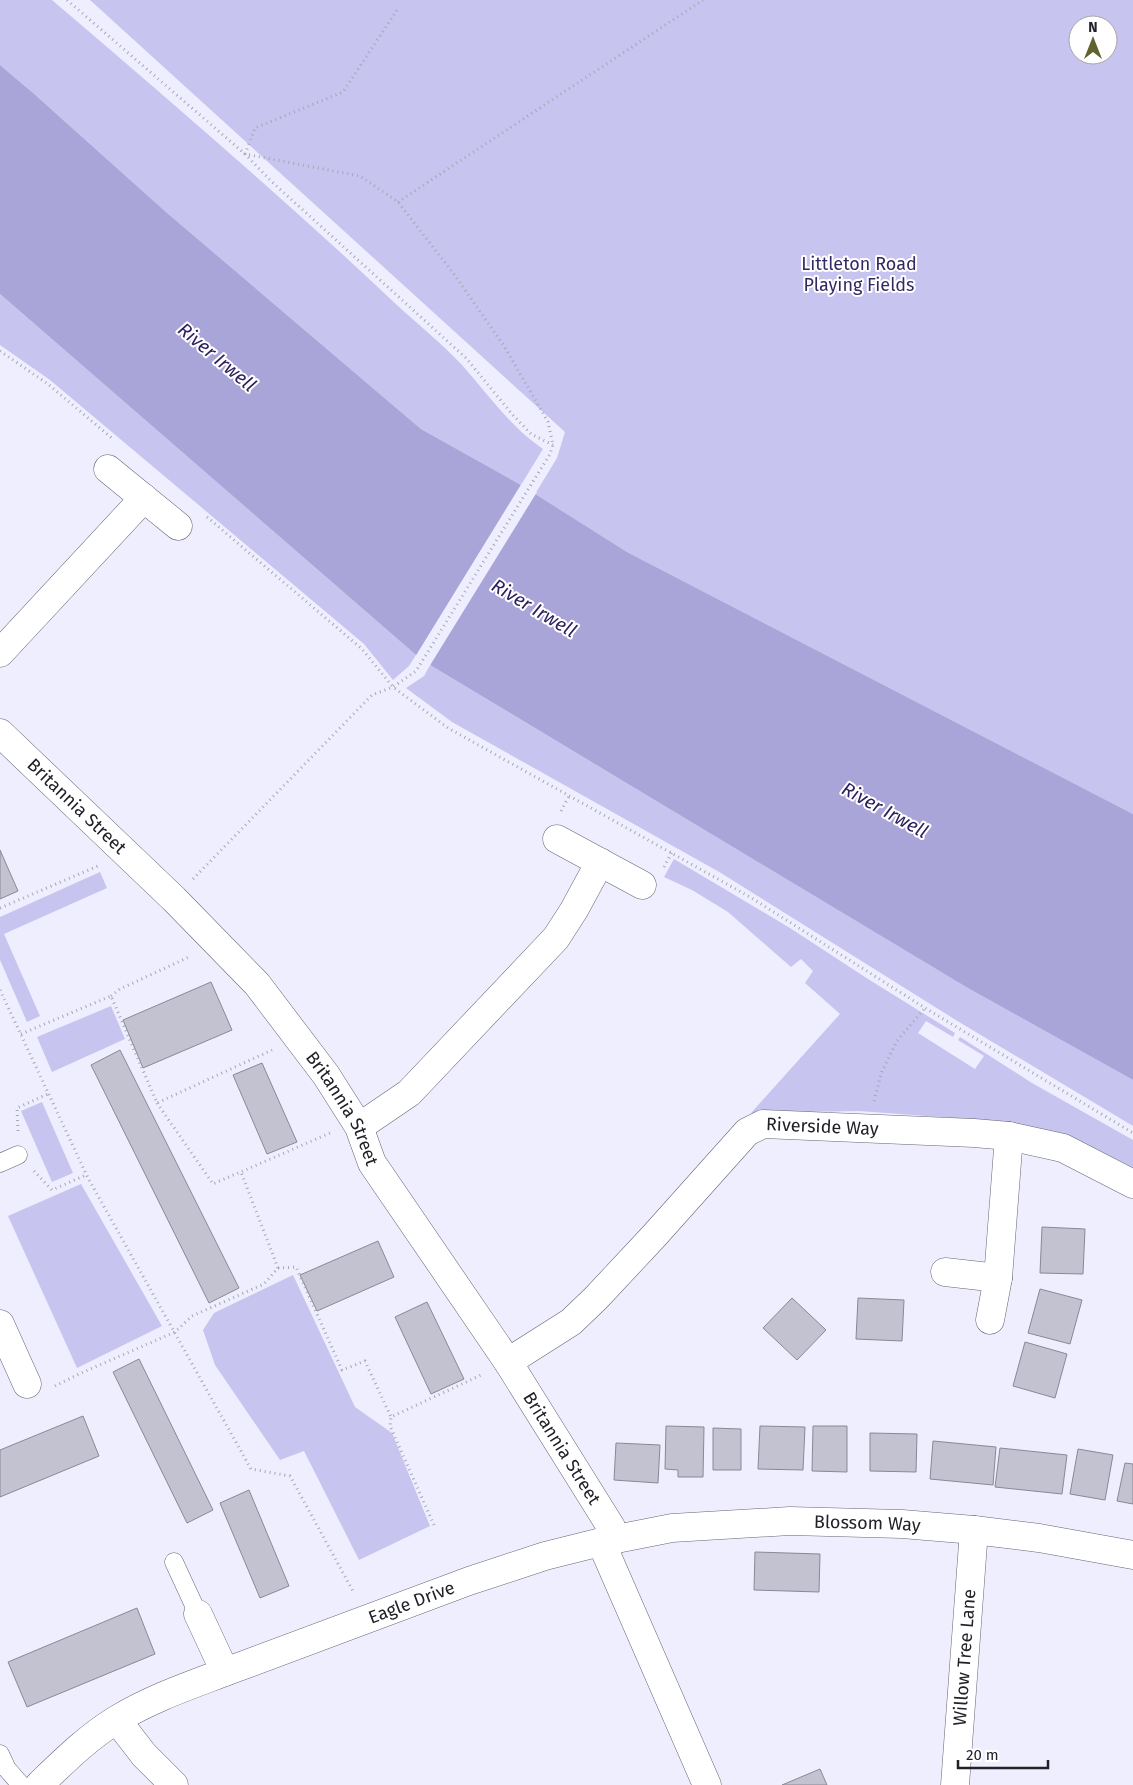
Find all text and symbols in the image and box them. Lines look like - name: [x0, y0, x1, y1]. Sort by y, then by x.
- north arrow: [1068, 15, 1118, 65]
- text: N: [1088, 19, 1098, 36]
- park label: Littleton Road Playing Fields: [801, 253, 917, 296]
- water label: River Irwell: [173, 318, 261, 396]
- water label: River Irwell: [487, 574, 581, 642]
- street label: Britannia Street: [23, 754, 131, 859]
- water label: River Irwell: [838, 777, 932, 843]
- street label: Britannia Street: [301, 1047, 383, 1169]
- street label: Riverside Way: [766, 1113, 879, 1140]
- street label: Britannia Street: [518, 1388, 606, 1509]
- street label: Blossom Way: [814, 1511, 922, 1537]
- street label: Eagle Drive: [365, 1576, 458, 1629]
- street label: Willow Tree Lane: [948, 1588, 981, 1727]
- scale bar: [958, 1738, 1048, 1770]
- text: 20 m: [966, 1746, 999, 1764]

